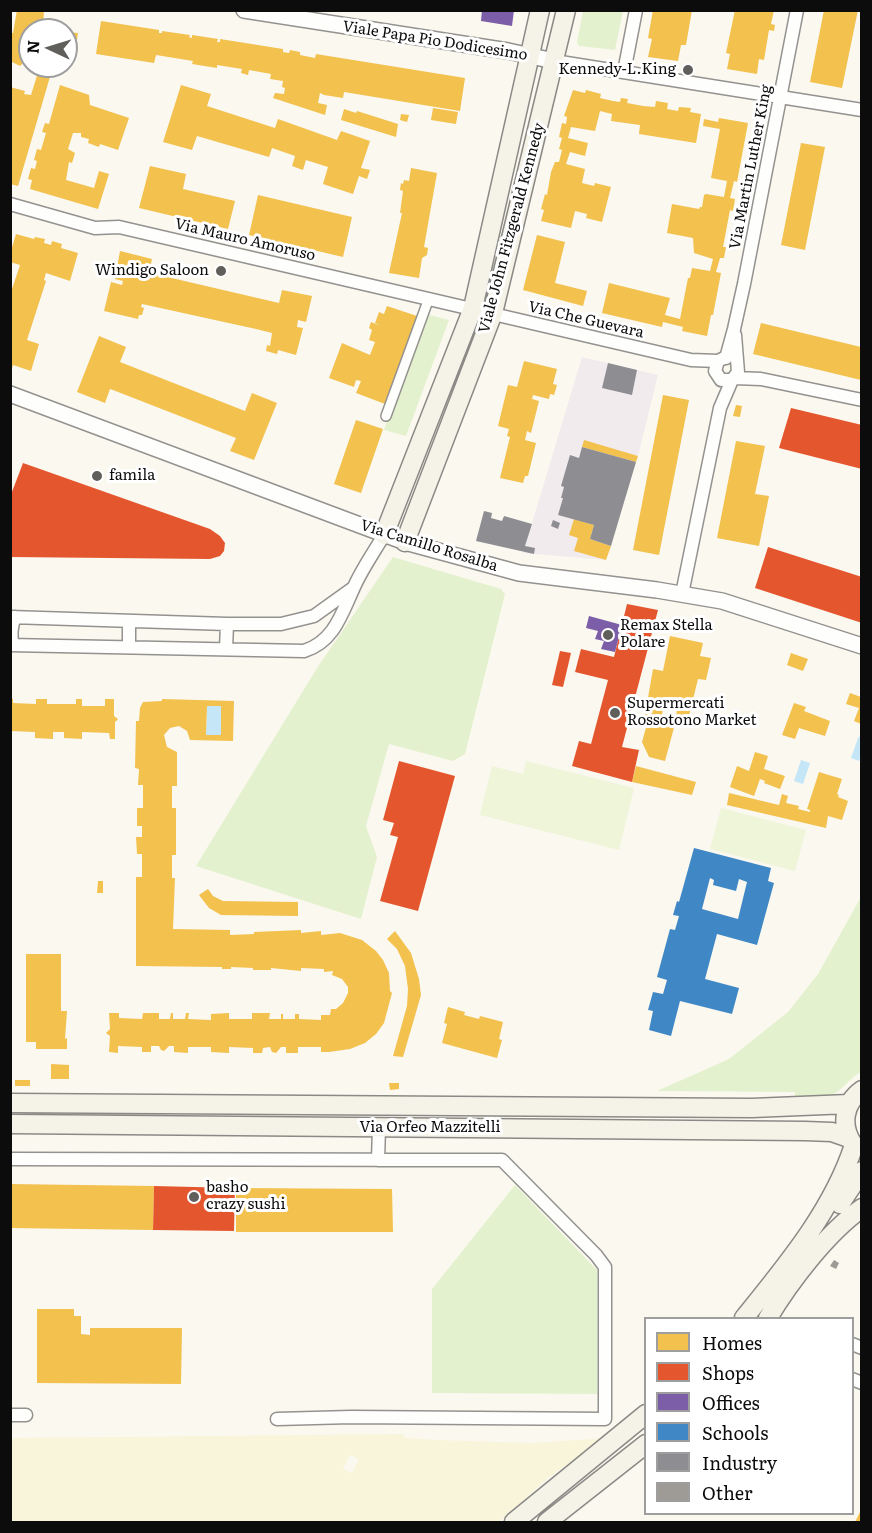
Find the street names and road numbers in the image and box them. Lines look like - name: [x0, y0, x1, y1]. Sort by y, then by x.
- street label: Viale Papa Pio Dodicesimo: [341, 17, 529, 65]
- street label: Via Martin Luther King: [726, 83, 776, 251]
- street label: Viale John Fitzgerald Kennedy: [475, 121, 549, 335]
- street label: Via Mauro Amoruso: [173, 215, 317, 265]
- street label: Via Che Guevara: [526, 298, 646, 342]
- street label: Via Camillo Rosalba: [358, 517, 500, 575]
- street label: Via Orfeo Mazzitelli: [359, 1119, 501, 1137]

